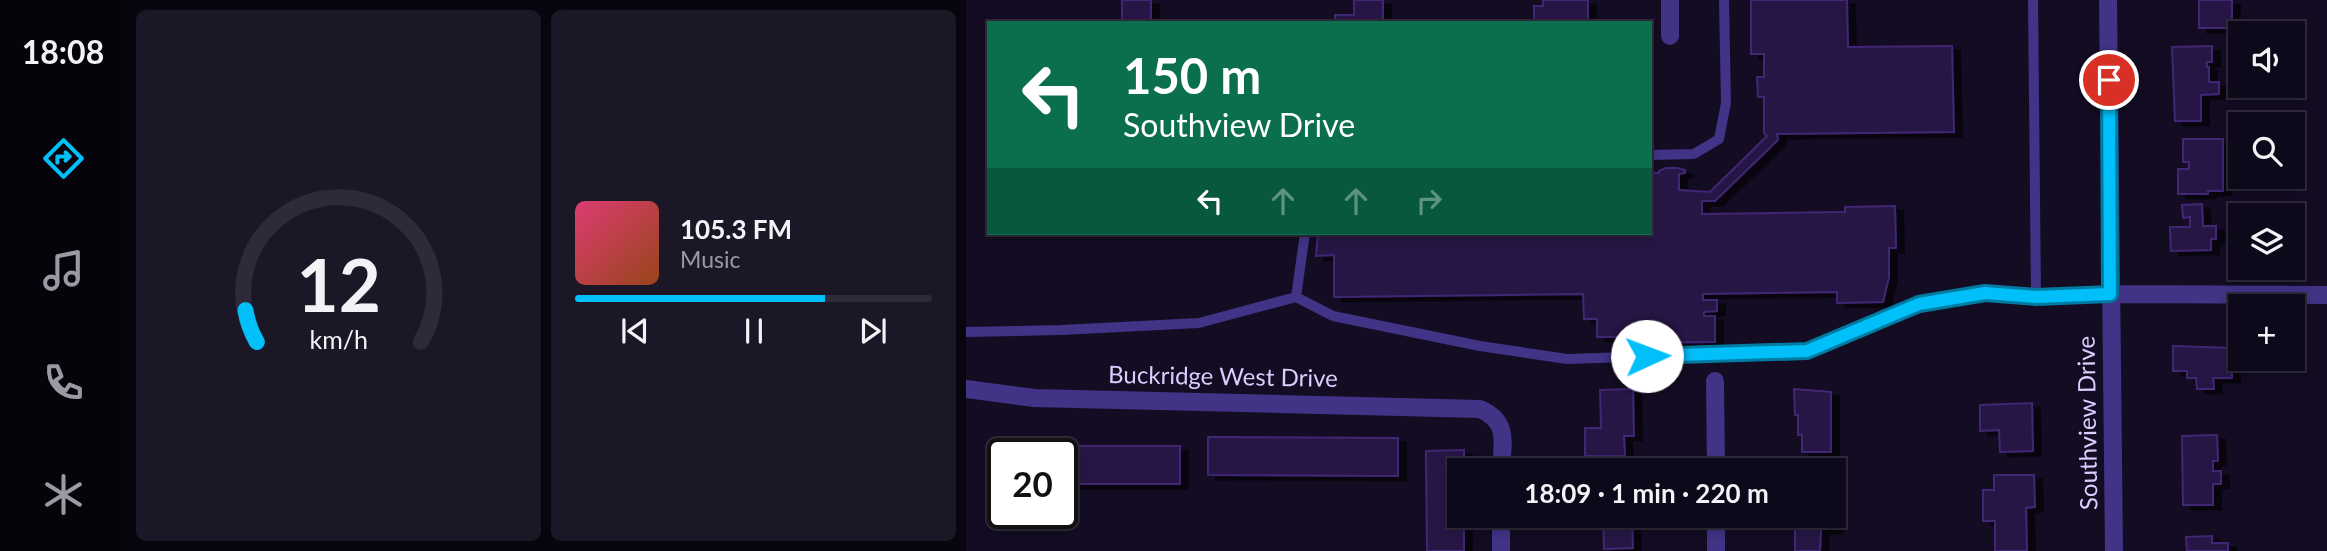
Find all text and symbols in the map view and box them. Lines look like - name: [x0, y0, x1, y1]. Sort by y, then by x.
- map controls: [2228, 21, 2305, 371]
- button: sound: [2228, 21, 2305, 98]
- text: 18:08: [22, 32, 104, 71]
- text: 150 m: [1123, 46, 1261, 104]
- icon: left: [1008, 49, 1099, 140]
- pin: [2079, 50, 2139, 110]
- icon: arrive: [2090, 61, 2128, 99]
- text: Southview Drive: [1123, 105, 1355, 144]
- button: search: [2228, 112, 2305, 189]
- icon: directions: [39, 134, 88, 183]
- icon: left: [1191, 182, 1229, 220]
- icon: ahead: [1264, 182, 1302, 220]
- icon: ahead: [1337, 182, 1375, 220]
- icon: right: [1410, 182, 1448, 220]
- button: layers: [2228, 203, 2305, 280]
- text: 105.3 FM: [680, 213, 792, 245]
- text: 12: [296, 240, 381, 328]
- text: Music: [680, 245, 740, 273]
- icon: music: [39, 246, 88, 295]
- button: +: [2228, 294, 2305, 371]
- icon: previous: [616, 312, 654, 350]
- icon: pause: [735, 312, 773, 350]
- icon: next: [854, 312, 892, 350]
- position arrow: [1610, 319, 1684, 393]
- text: km/h: [309, 323, 368, 353]
- street label: Southview Drive: [2070, 336, 2103, 510]
- icon: phone: [39, 358, 88, 407]
- street label: Buckridge West Drive: [1108, 359, 1338, 392]
- speed limit sign: 20: [987, 438, 1078, 529]
- icon: climate: [39, 470, 88, 519]
- text: 18:09 · 1 min · 220 m: [1524, 477, 1769, 509]

